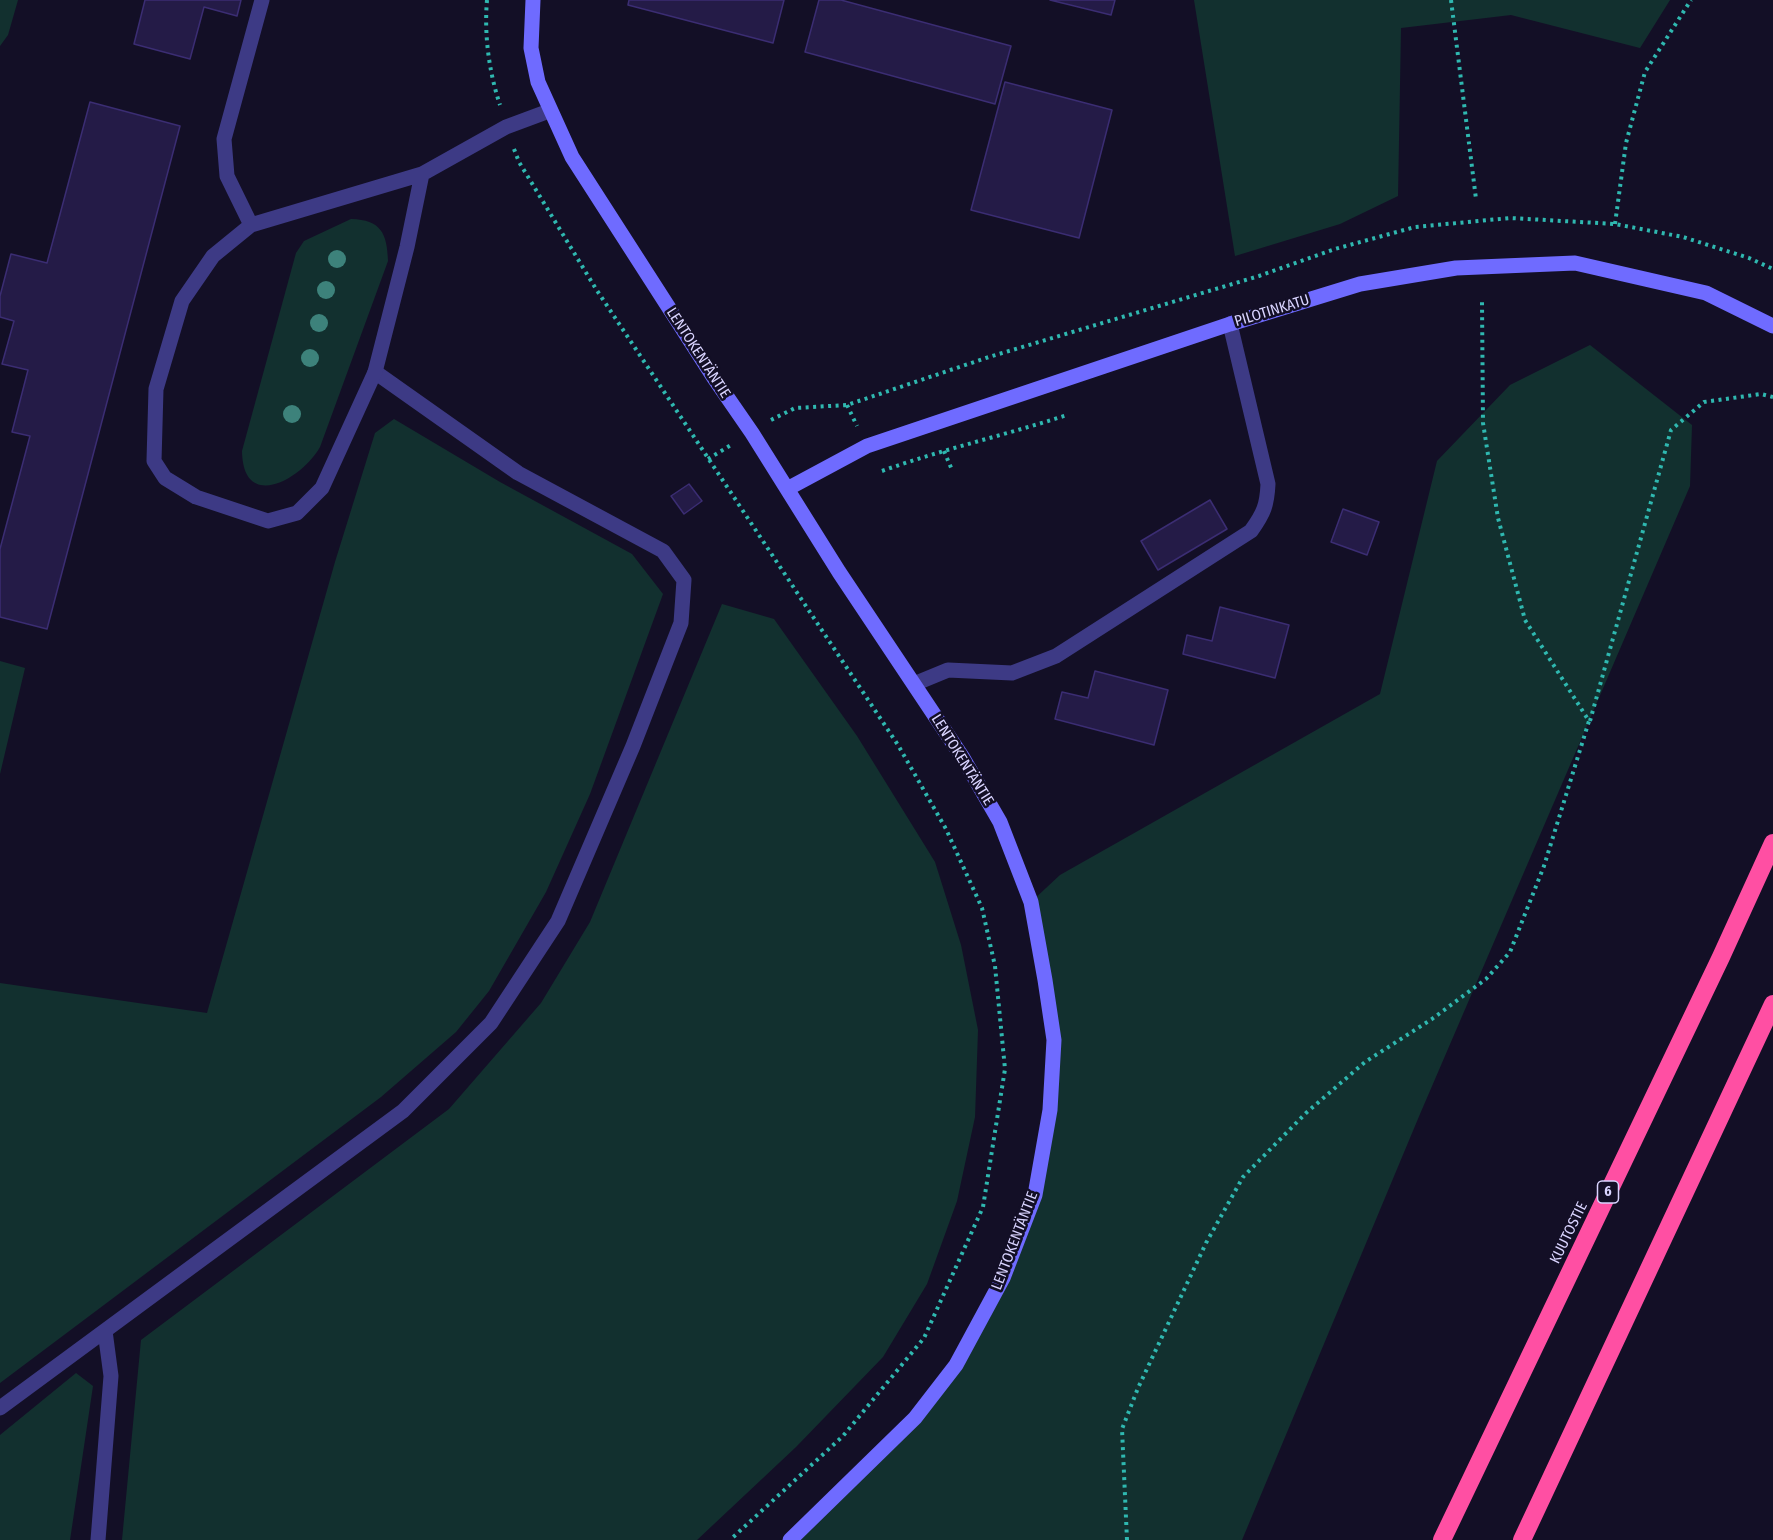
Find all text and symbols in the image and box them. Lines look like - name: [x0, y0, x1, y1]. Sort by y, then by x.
- street label: PILOTINKATU: [1232, 291, 1312, 331]
- street label: LENTOKENTÄNTIE: [662, 305, 734, 401]
- street label: LENTOKENTÄNTIE: [927, 711, 997, 809]
- road number: 6: [1598, 1181, 1618, 1203]
- street label: LENTOKENTÄNTIE: [988, 1189, 1042, 1293]
- street label: KUUTOSTIE: [1546, 1199, 1592, 1267]

